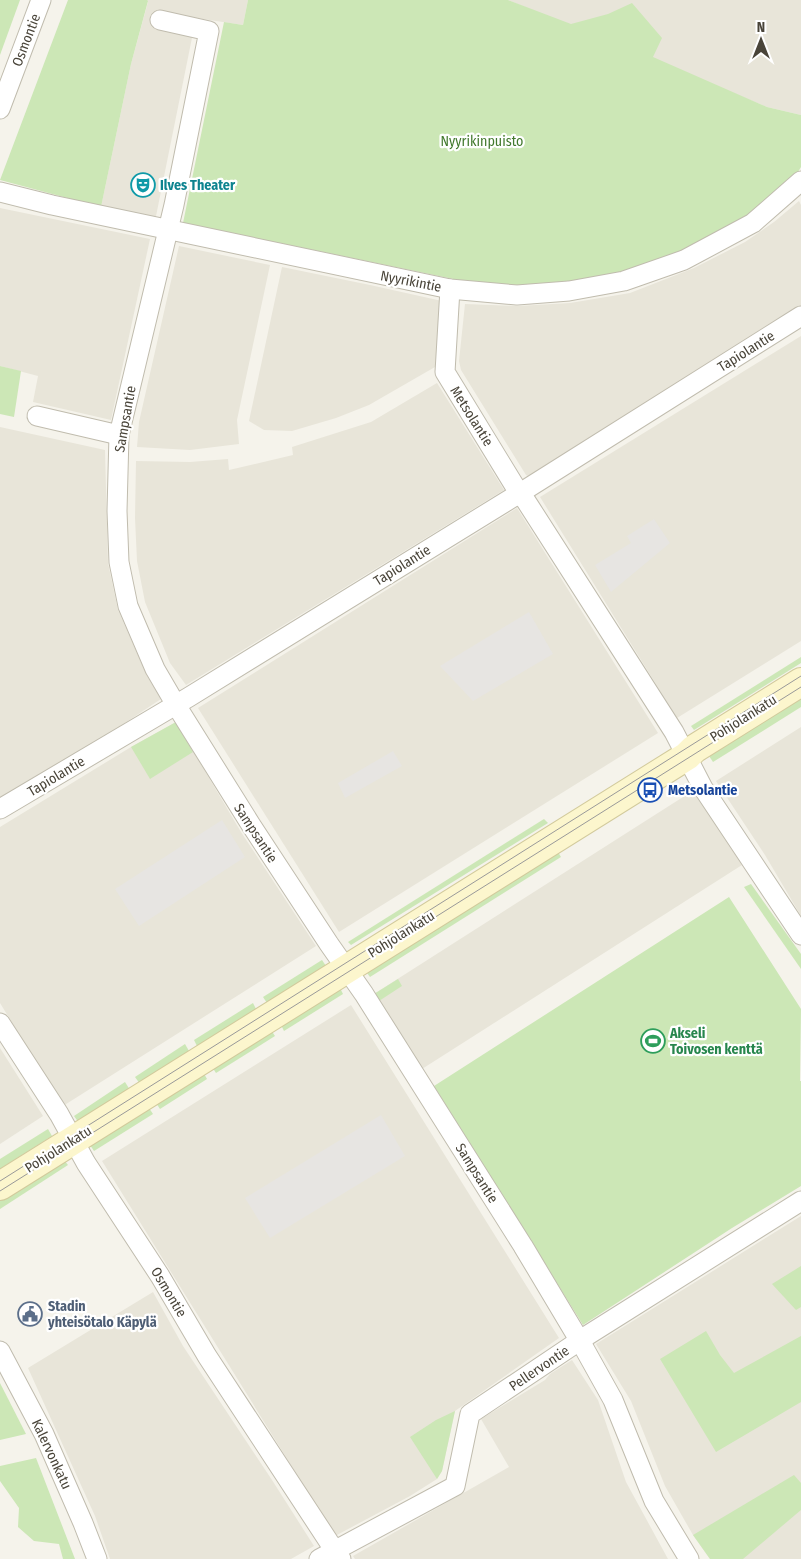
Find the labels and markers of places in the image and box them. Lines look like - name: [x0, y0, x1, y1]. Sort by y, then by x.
- theatre icon: Ilves Theater: [130, 172, 156, 198]
- place label: Ilves Theater: [160, 177, 236, 194]
- bus stop icon: Metsolantie: [637, 777, 663, 803]
- place label: Metsolantie: [668, 782, 737, 799]
- place label: Akseli Toivosen kenttä: [669, 1025, 763, 1058]
- sports icon: Akseli Toivosen kenttä: [640, 1028, 666, 1054]
- place label: Stadin yhteisötalo Käpylä: [47, 1298, 157, 1331]
- public building icon: Stadin yhteisötalo Käpylä: [17, 1301, 43, 1327]

